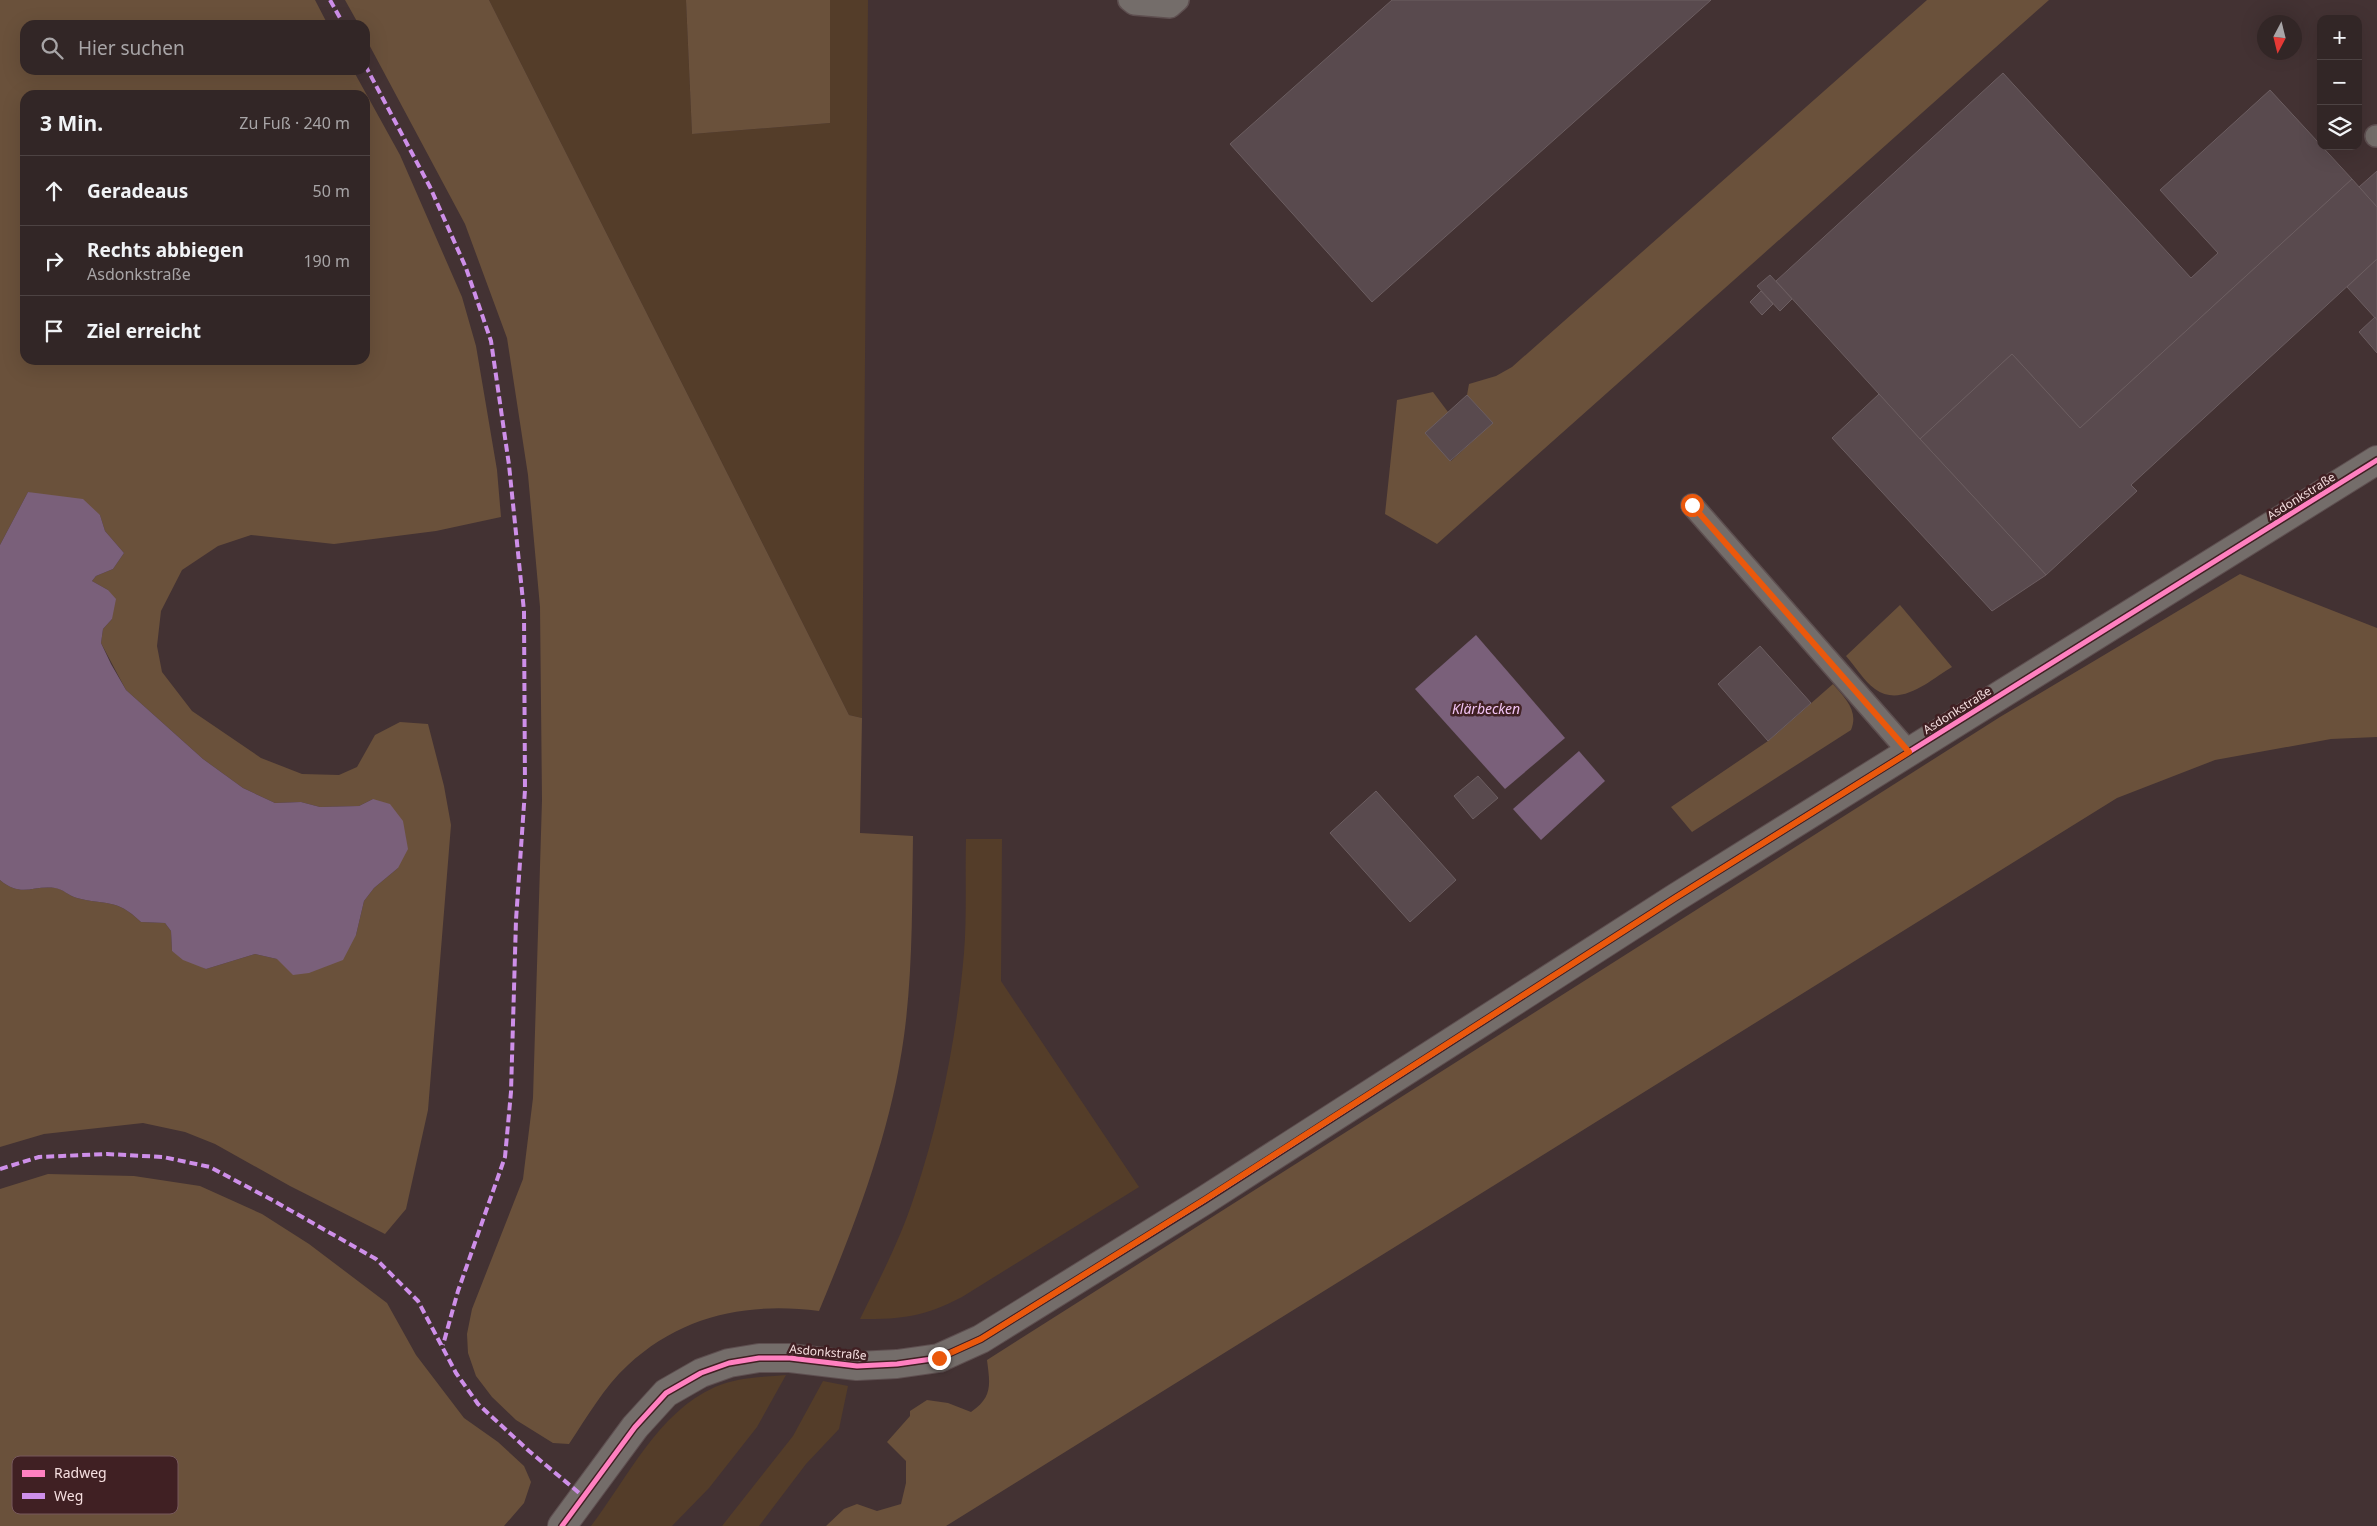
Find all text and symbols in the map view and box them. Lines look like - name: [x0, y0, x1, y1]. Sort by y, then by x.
- north arrow: [2257, 15, 2302, 60]
- map controls: [2317, 15, 2362, 150]
- button: +: [2317, 15, 2362, 60]
- search box: [20, 20, 370, 75]
- icon: search: [38, 34, 66, 62]
- text: Hier suchen: [78, 35, 185, 61]
- button: −: [2317, 60, 2362, 105]
- button: layers: [2317, 105, 2362, 150]
- text: 3 Min.: [40, 109, 103, 137]
- text: Zu Fuß · 240 m: [239, 112, 350, 134]
- icon: ahead: [40, 177, 68, 205]
- text: Geradeaus: [87, 178, 188, 204]
- text: 50 m: [313, 180, 350, 202]
- text: Rechts abbiegen: [87, 237, 244, 263]
- icon: right: [40, 247, 68, 275]
- text: 190 m: [303, 250, 350, 272]
- text: Asdonkstraße: [87, 263, 191, 285]
- icon: arrive: [40, 317, 68, 345]
- text: Ziel erreicht: [87, 318, 201, 344]
- street label: Asdonkstraße: [2264, 468, 2339, 524]
- route start: [1681, 494, 1704, 517]
- street label: Asdonkstraße: [1920, 682, 1995, 738]
- water label: Klärbecken: [1452, 699, 1520, 718]
- street label: Asdonkstraße: [789, 1340, 868, 1364]
- route end: [928, 1347, 951, 1370]
- legend: [12, 1456, 178, 1514]
- text: Radweg: [54, 1463, 107, 1482]
- text: Weg: [54, 1486, 83, 1505]

